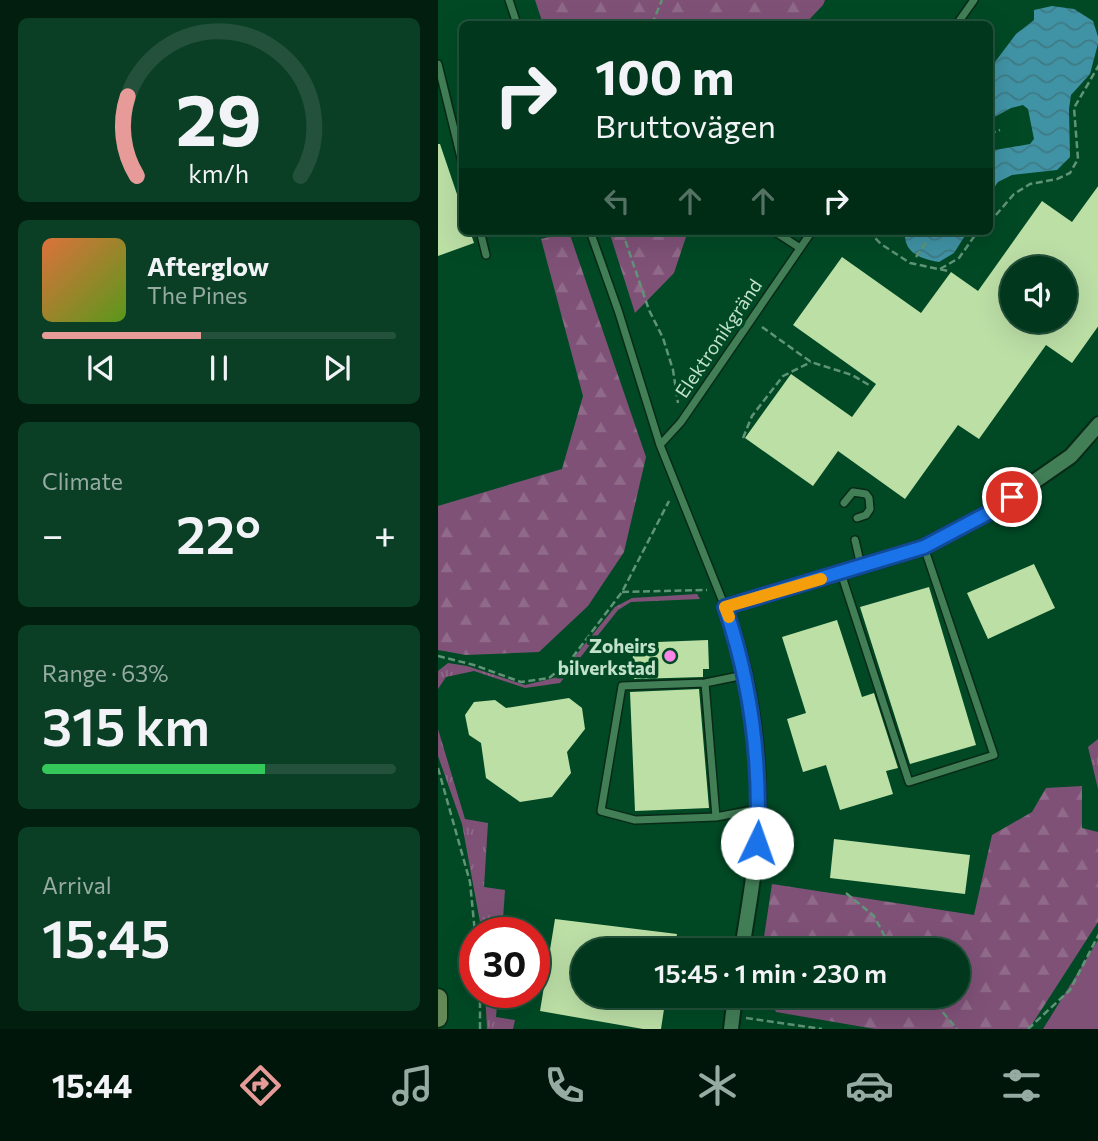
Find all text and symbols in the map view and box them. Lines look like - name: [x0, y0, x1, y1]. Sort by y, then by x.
- text: 100 m: [595, 45, 734, 105]
- icon: right: [480, 49, 571, 140]
- text: 29: [176, 72, 262, 161]
- text: Bruttovägen: [595, 105, 776, 145]
- text: km/h: [189, 158, 249, 188]
- icon: left: [598, 182, 636, 220]
- icon: ahead: [671, 182, 709, 220]
- icon: ahead: [744, 182, 782, 220]
- icon: right: [817, 182, 855, 220]
- text: Afterglow: [147, 250, 269, 281]
- map controls: [1000, 256, 1077, 333]
- button: sound: [1000, 256, 1077, 333]
- street label: Elektronikgränd: [670, 274, 766, 402]
- text: The Pines: [147, 281, 248, 309]
- icon: previous: [82, 349, 120, 387]
- icon: pause: [200, 349, 238, 387]
- icon: next: [318, 349, 356, 387]
- text: Climate: [42, 467, 123, 495]
- pin: [982, 467, 1042, 527]
- icon: arrive: [993, 478, 1031, 516]
- text: 22°: [176, 501, 261, 565]
- text: −: [42, 510, 64, 557]
- text: +: [374, 510, 396, 557]
- place label: Zoheirs bilverkstad: [558, 634, 656, 679]
- marker: Zoheirs bilverkstad: [662, 648, 678, 664]
- text: Range · 63%: [42, 659, 168, 687]
- text: 315 km: [42, 693, 210, 757]
- position arrow: [720, 806, 794, 880]
- text: Arrival: [42, 871, 112, 899]
- text: 15:45: [42, 905, 170, 969]
- speed limit sign: 30: [459, 917, 550, 1008]
- text: 15:45 · 1 min · 230 m: [654, 957, 887, 988]
- icon: directions: [236, 1061, 285, 1110]
- icon: music: [388, 1061, 437, 1110]
- icon: phone: [540, 1061, 589, 1110]
- icon: climate: [693, 1061, 742, 1110]
- icon: car: [845, 1061, 894, 1110]
- icon: filters: [997, 1061, 1046, 1110]
- text: 15:44: [52, 1065, 133, 1105]

